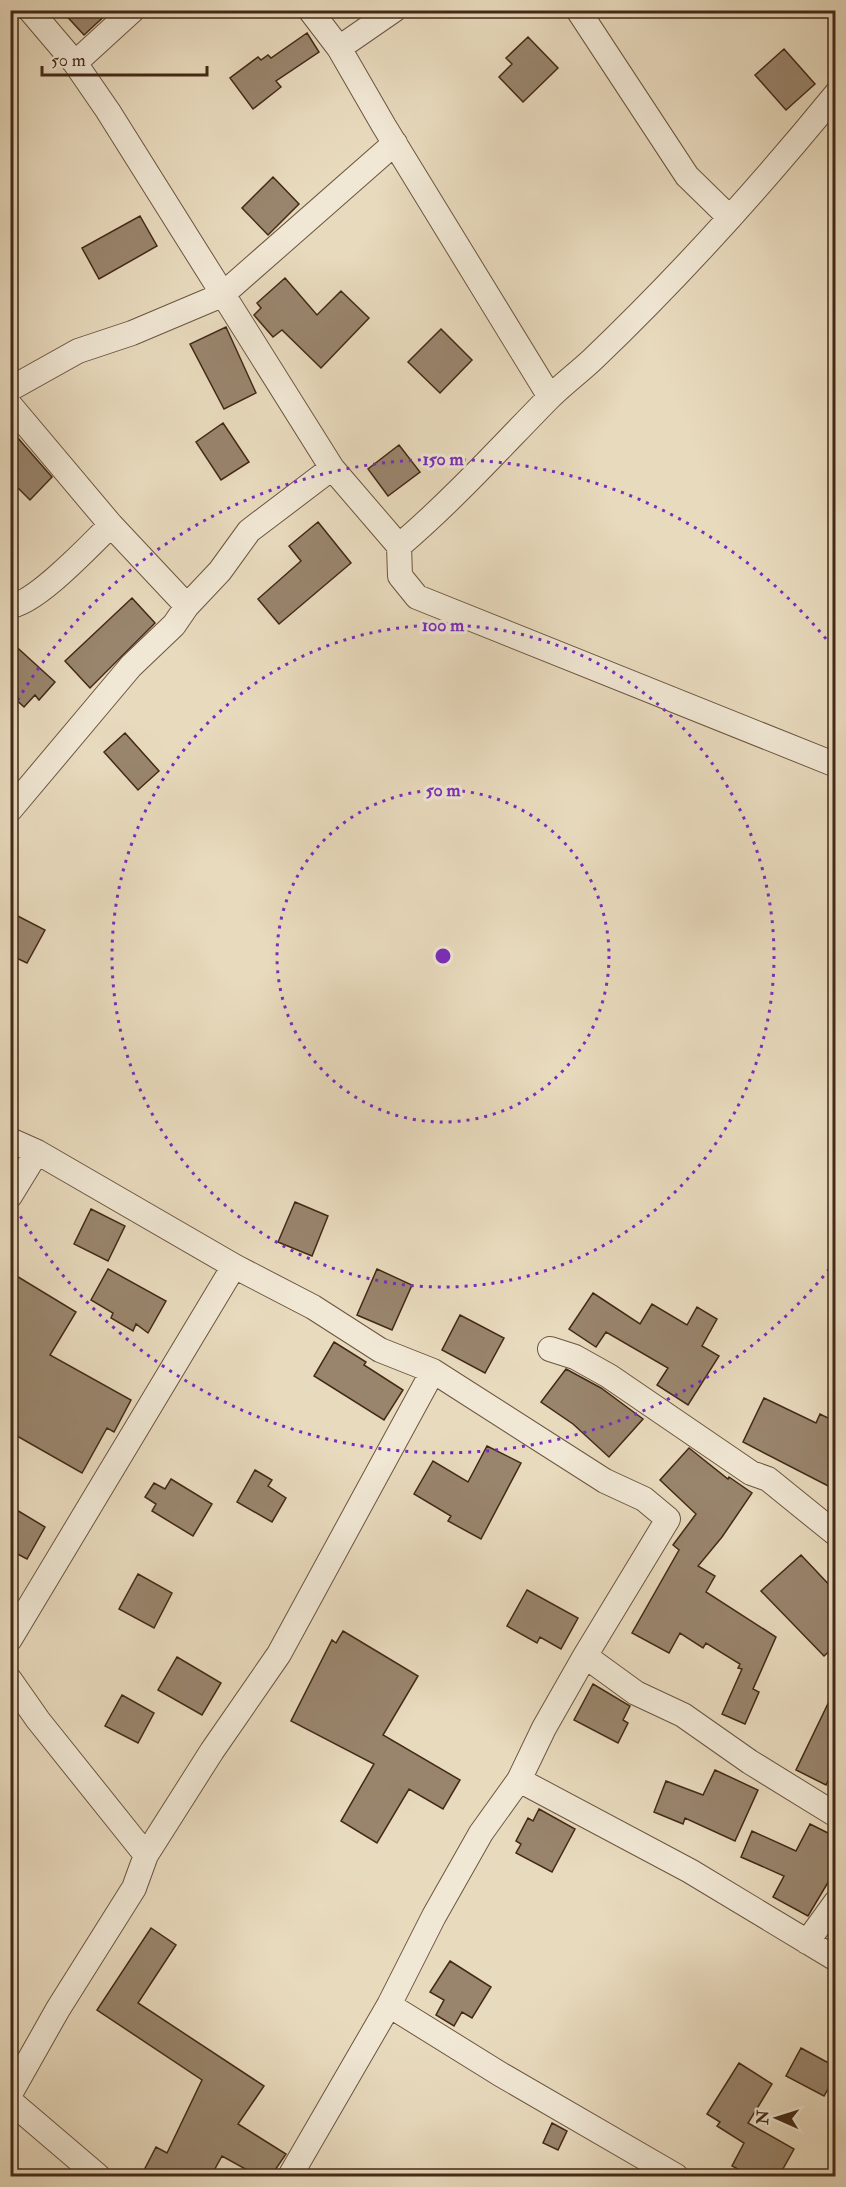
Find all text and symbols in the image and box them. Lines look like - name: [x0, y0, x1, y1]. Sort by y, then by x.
- scale bar: [42, 39, 207, 77]
- text: 50 m: [51, 49, 86, 72]
- text: 150 m: [422, 448, 465, 471]
- text: 100 m: [422, 614, 465, 637]
- text: 50 m: [426, 779, 461, 802]
- centre of rings: [433, 946, 453, 966]
- north arrow: [747, 2088, 807, 2148]
- text: N: [753, 2109, 773, 2126]

